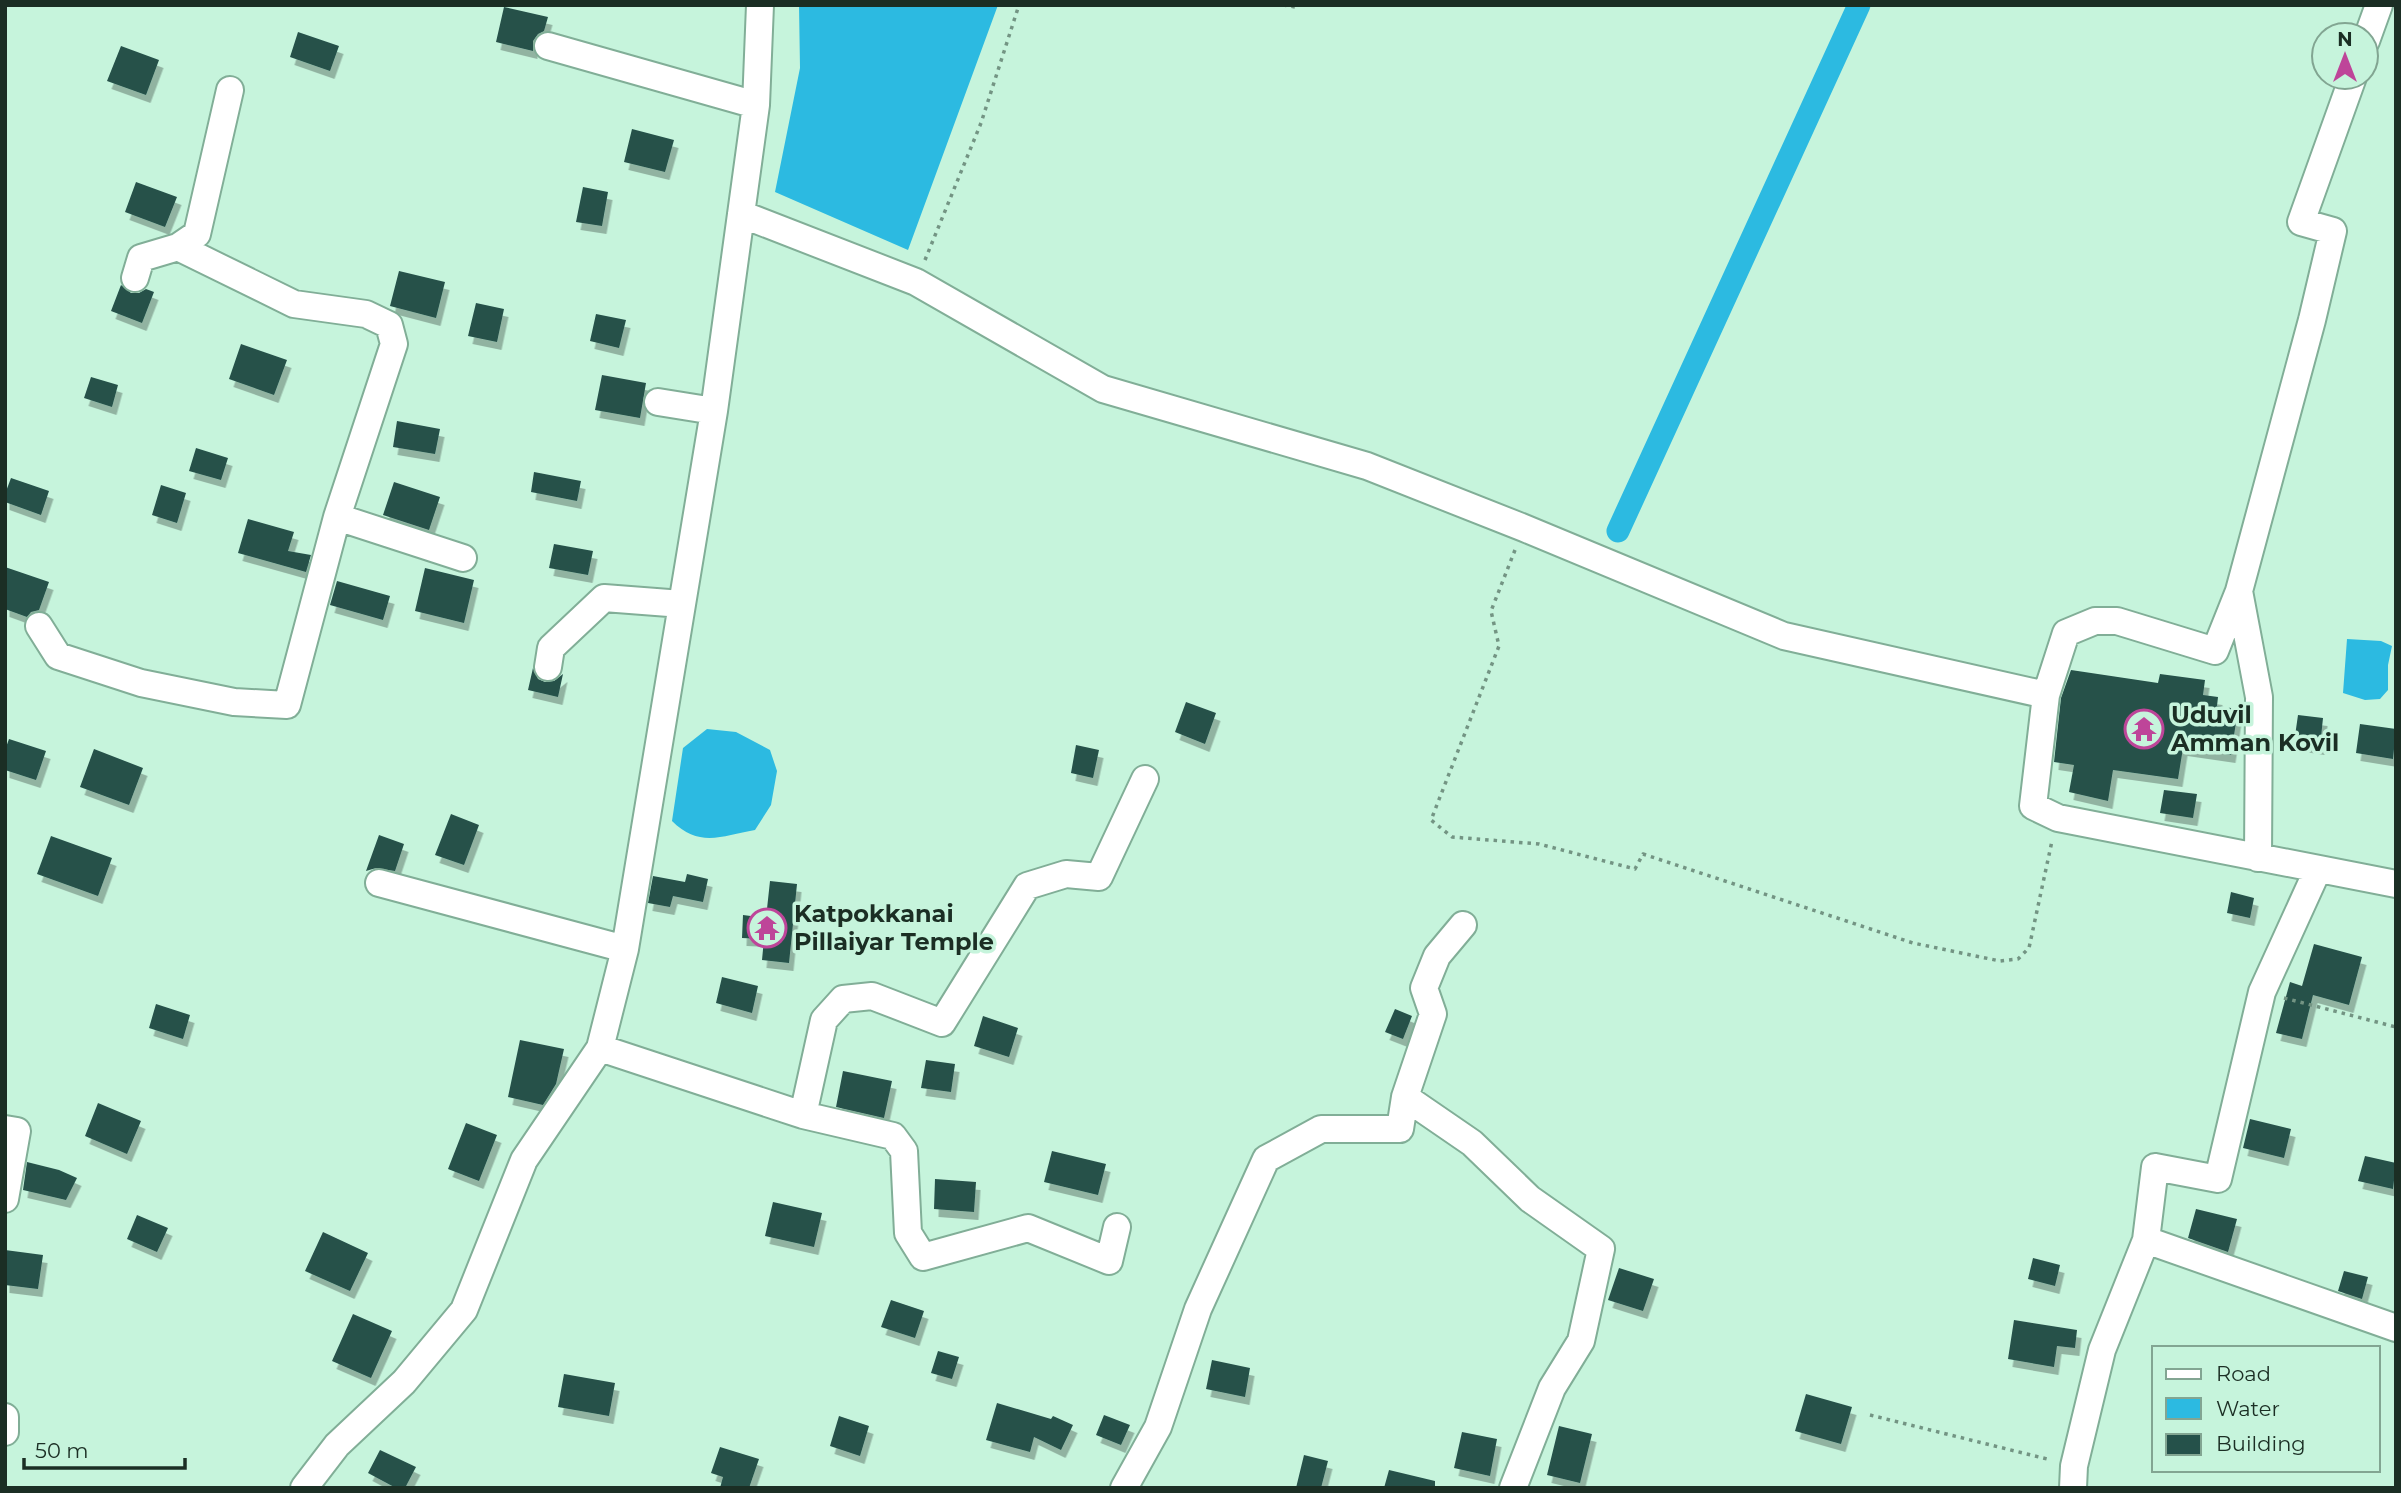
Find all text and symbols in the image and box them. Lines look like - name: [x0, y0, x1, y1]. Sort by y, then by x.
- north arrow: [2310, 21, 2380, 91]
- text: N: [2337, 28, 2353, 51]
- place label: Uduvil Amman Kovil: [2170, 700, 2339, 757]
- temple icon: Uduvil Amman Kovil: [2123, 708, 2165, 750]
- place label: Katpokkanai Pillaiyar Temple: [794, 899, 994, 956]
- temple icon: Katpokkanai Pillaiyar Temple: [746, 907, 788, 949]
- legend: [2152, 1346, 2380, 1472]
- text: Road: [2216, 1361, 2271, 1386]
- text: Water: [2216, 1396, 2280, 1421]
- scale bar: [24, 1426, 186, 1470]
- text: Building: [2216, 1431, 2306, 1456]
- text: 50 m: [35, 1438, 89, 1463]

